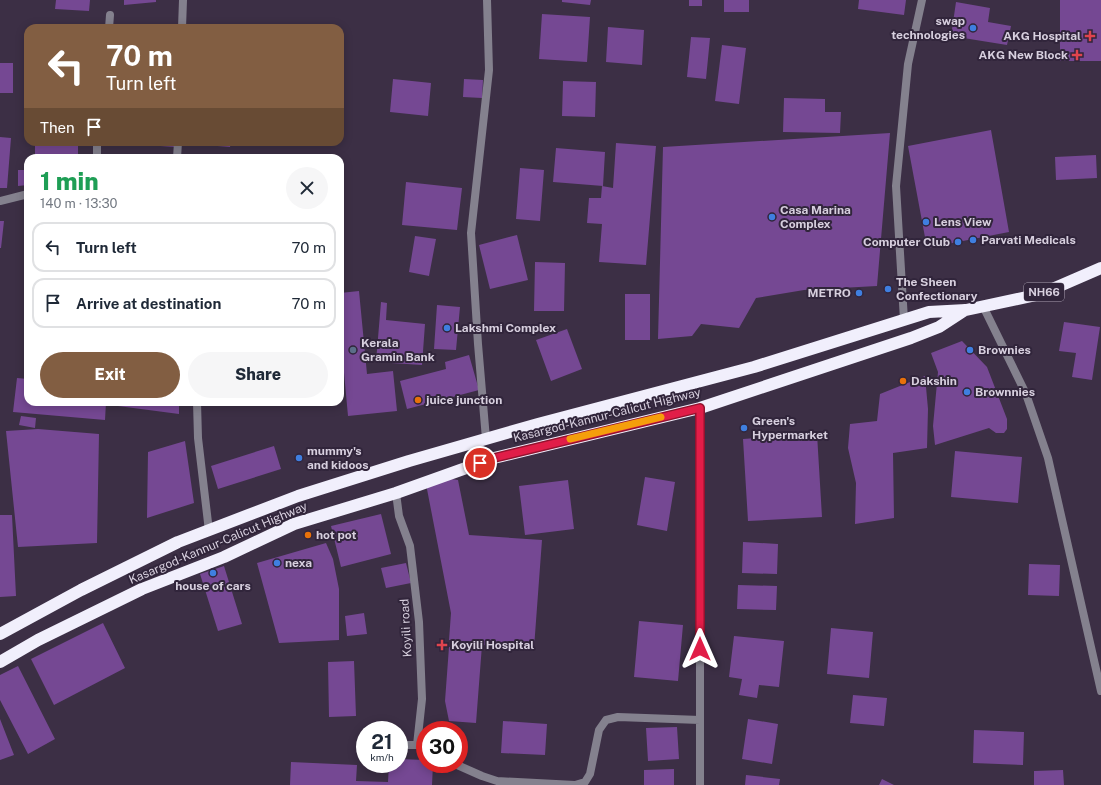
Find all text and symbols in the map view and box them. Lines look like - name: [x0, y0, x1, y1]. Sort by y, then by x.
- place label: swap technologies: [891, 14, 965, 42]
- marker: swap technologies: [968, 23, 978, 33]
- place label: AKG Hospital: [1003, 29, 1081, 43]
- marker: AKG Hospital: [1084, 30, 1096, 42]
- text: 70 m: [106, 39, 173, 72]
- icon: left: [40, 40, 92, 92]
- place label: AKG New Block: [979, 48, 1068, 62]
- marker: AKG New Block: [1071, 49, 1083, 61]
- text: Turn left: [106, 73, 176, 94]
- icon: arrive: [83, 116, 105, 138]
- text: Then: [40, 119, 75, 136]
- text: 1 min: [40, 167, 99, 195]
- button: close: [286, 167, 328, 209]
- text: 140 m · 13:30: [40, 196, 118, 211]
- place label: Casa Marina Complex: [780, 203, 851, 231]
- marker: Casa Marina Complex: [767, 212, 777, 222]
- place label: Lens View: [934, 215, 992, 229]
- marker: Lens View: [921, 217, 931, 227]
- place label: Parvati Medicals: [981, 233, 1076, 247]
- place label: Computer Club: [863, 235, 950, 249]
- marker: Parvati Medicals: [968, 235, 978, 245]
- icon: left: [42, 236, 64, 258]
- marker: Computer Club: [953, 237, 963, 247]
- text: Turn left: [76, 239, 137, 256]
- text: 70 m: [291, 239, 326, 256]
- place label: The Sheen Confectionary: [896, 275, 978, 303]
- road number: NH66: [1024, 283, 1064, 301]
- marker: The Sheen Confectionary: [883, 284, 893, 294]
- place label: METRO: [807, 286, 851, 300]
- marker: METRO: [854, 288, 864, 298]
- icon: arrive: [42, 292, 64, 314]
- text: Arrive at destination: [76, 295, 221, 312]
- text: 70 m: [291, 295, 326, 312]
- place label: Lakshmi Complex: [455, 321, 556, 335]
- marker: Lakshmi Complex: [442, 323, 452, 333]
- place label: Kerala Gramin Bank: [361, 336, 435, 364]
- place label: Brownies: [978, 343, 1031, 357]
- marker: Kerala Gramin Bank: [348, 345, 358, 355]
- marker: Brownies: [965, 345, 975, 355]
- button: Exit: [40, 352, 180, 398]
- button: Share: [188, 352, 328, 398]
- place label: Dakshin: [911, 374, 957, 388]
- marker: Dakshin: [898, 376, 908, 386]
- street label: Kasargod-Kannur-Calicut Highway: [512, 385, 703, 445]
- place label: Brownnies: [975, 385, 1035, 399]
- marker: Brownnies: [962, 387, 972, 397]
- place label: juice junction: [425, 393, 502, 407]
- marker: juice junction: [413, 395, 423, 405]
- place label: Green's Hypermarket: [752, 414, 828, 442]
- marker: Green's Hypermarket: [739, 423, 749, 433]
- place label: mummy's and kidoos: [307, 444, 369, 472]
- pin: [463, 446, 497, 480]
- icon: arrive: [469, 452, 491, 474]
- marker: mummy's and kidoos: [294, 453, 304, 463]
- street label: Kasargod-Kannur-Calicut Highway: [127, 499, 310, 587]
- place label: hot pot: [316, 528, 357, 542]
- marker: hot pot: [303, 530, 313, 540]
- place label: nexa: [285, 556, 312, 570]
- marker: nexa: [272, 558, 282, 568]
- marker: house of cars: [208, 568, 218, 578]
- place label: house of cars: [175, 579, 251, 593]
- street label: Koyili road: [397, 598, 415, 658]
- position arrow: [679, 628, 721, 670]
- place label: Koyili Hospital: [451, 638, 534, 652]
- marker: Koyili Hospital: [436, 639, 448, 651]
- speed limit sign: 30: [416, 721, 468, 773]
- text: 21: [371, 730, 393, 754]
- text: km/h: [370, 751, 394, 763]

